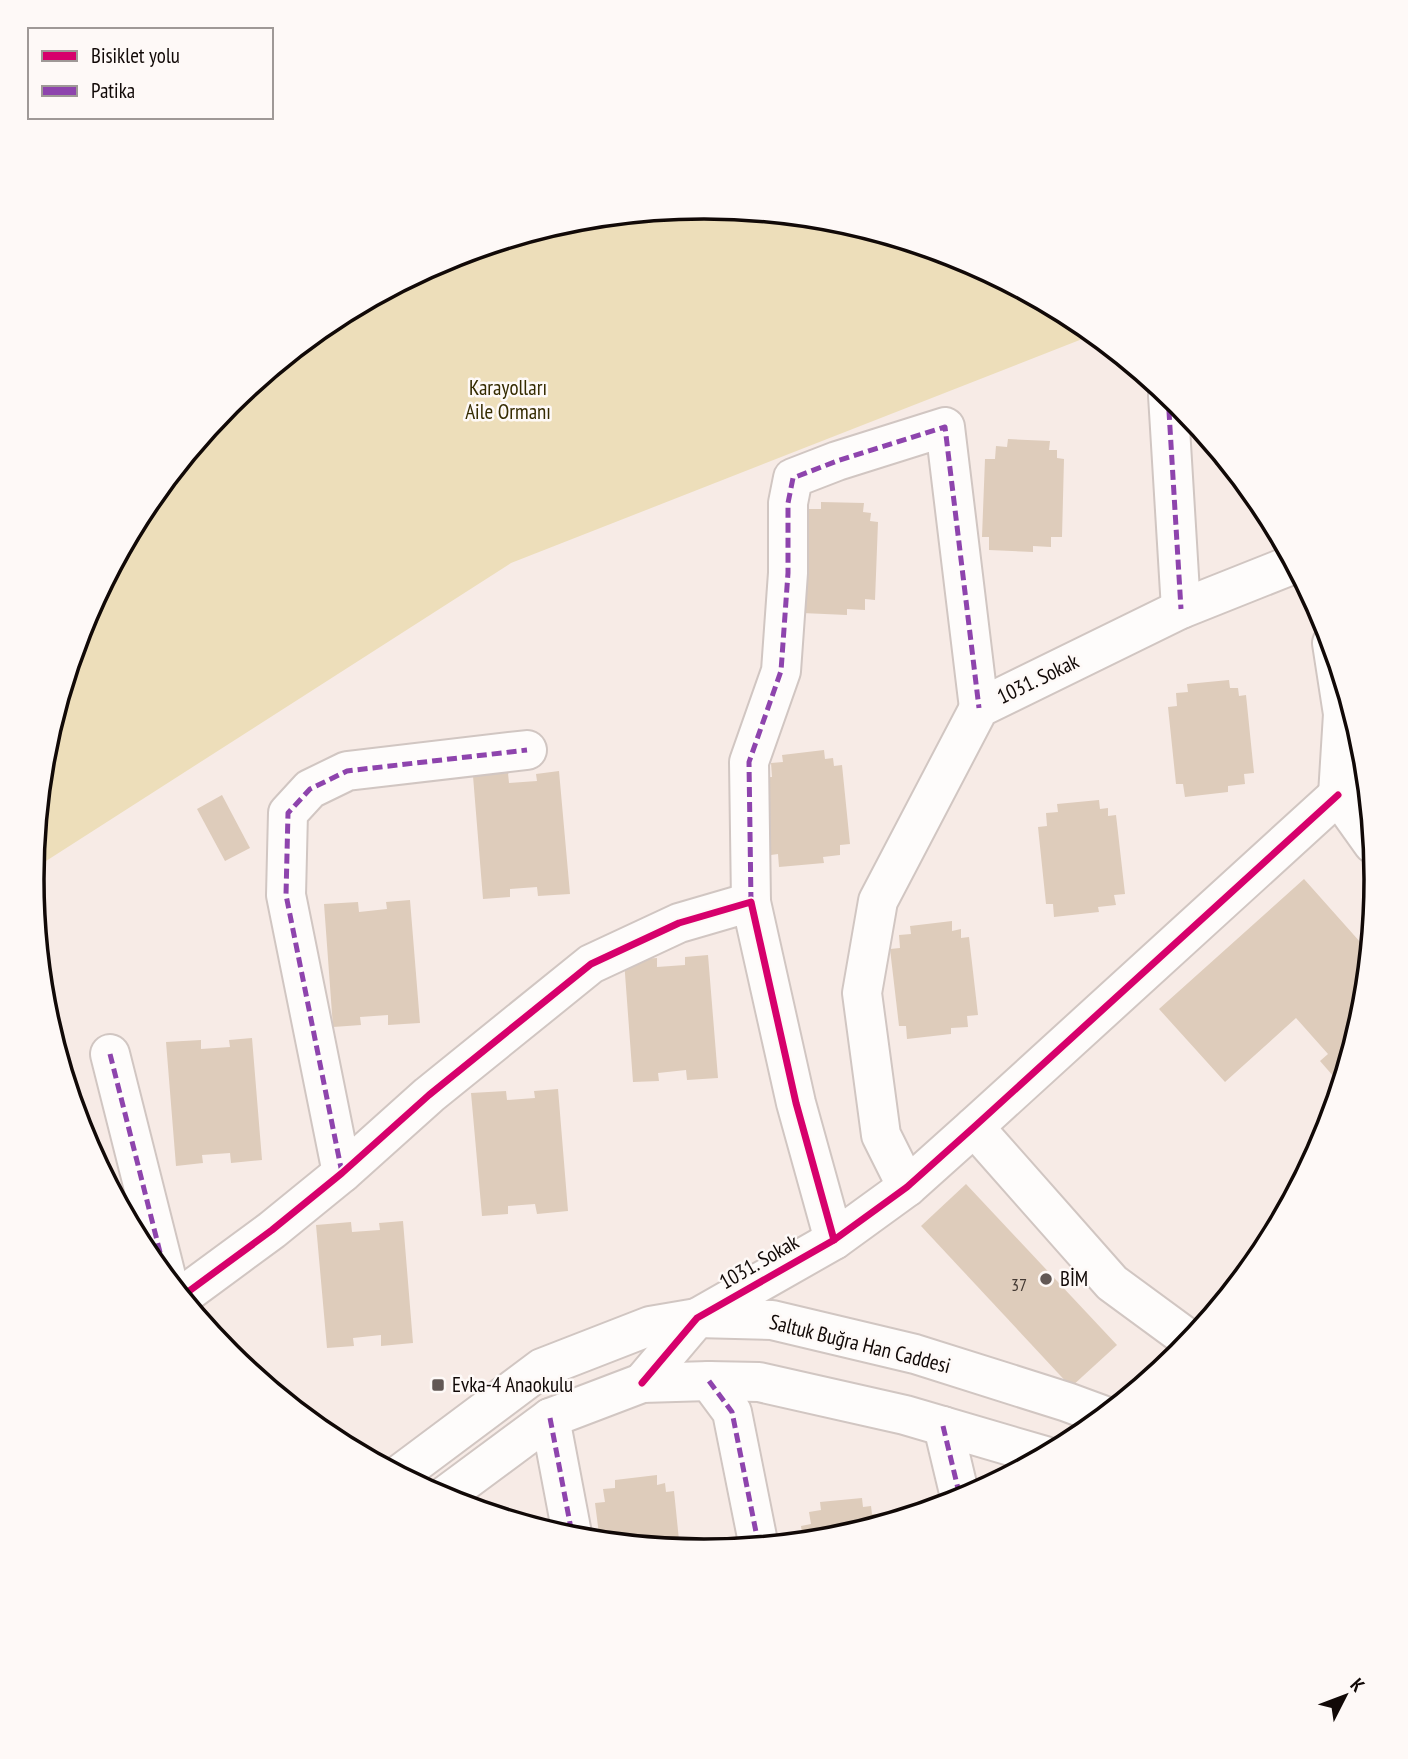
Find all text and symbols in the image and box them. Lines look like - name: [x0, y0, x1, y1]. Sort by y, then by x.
- legend: [28, 28, 273, 119]
- text: Bisiklet yolu: [91, 42, 180, 69]
- text: Patika: [91, 77, 135, 104]
- park label: Karayolları Aile Ormanı: [465, 374, 551, 425]
- street label: 1031. Sokak: [993, 647, 1083, 710]
- street label: 1031. Sokak: [714, 1228, 803, 1295]
- place label: BİM: [1060, 1265, 1088, 1292]
- marker: BİM: [1038, 1271, 1054, 1287]
- house number: 37: [1011, 1273, 1027, 1296]
- street label: Saltuk Buğra Han Caddesi: [767, 1308, 953, 1379]
- place label: Evka-4 Anaokulu: [452, 1371, 573, 1398]
- marker: Evka-4 Anaokulu: [430, 1377, 446, 1393]
- north arrow: [1310, 1661, 1380, 1731]
- text: K: [1345, 1673, 1370, 1696]

